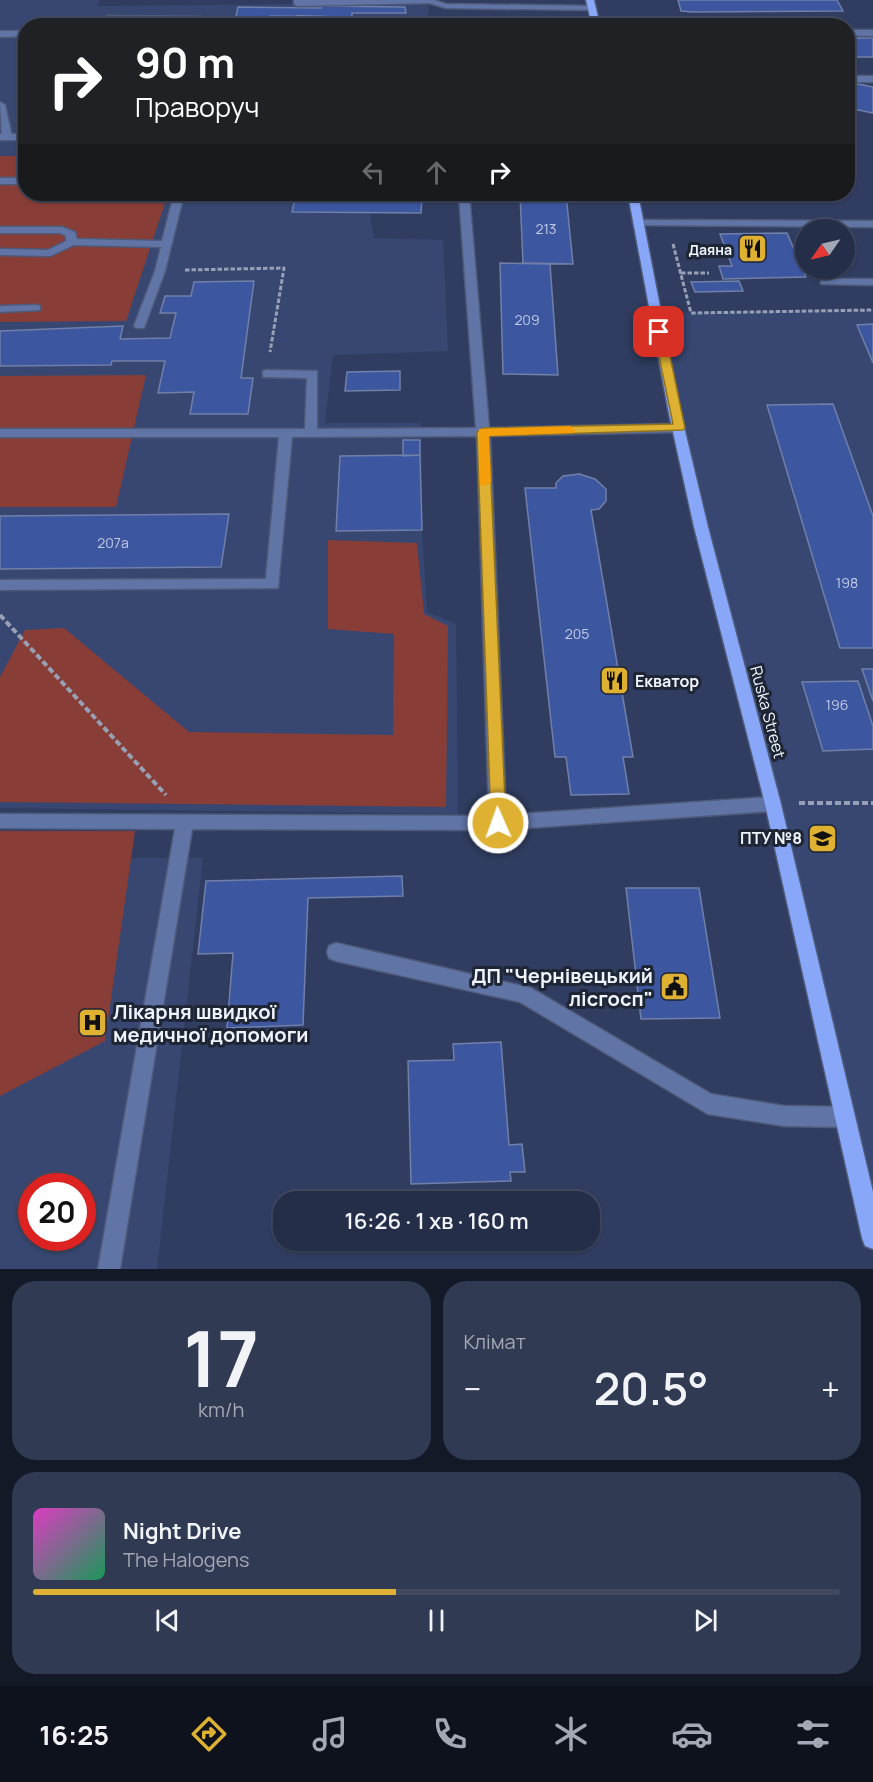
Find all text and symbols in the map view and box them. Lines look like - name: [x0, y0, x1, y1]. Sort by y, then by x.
- text: 90 m: [135, 33, 235, 91]
- icon: right: [36, 42, 114, 120]
- text: Праворуч: [135, 88, 259, 125]
- icon: left: [357, 156, 390, 189]
- icon: ahead: [420, 156, 453, 189]
- icon: right: [483, 156, 516, 189]
- house number: 213: [535, 219, 557, 238]
- north arrow: [795, 219, 855, 279]
- map controls: [795, 219, 855, 279]
- restaurant icon: Даяна: [737, 233, 769, 265]
- place label: Даяна: [688, 240, 732, 259]
- pin: [633, 306, 684, 357]
- house number: 209: [514, 310, 540, 329]
- icon: arrive: [642, 315, 675, 348]
- house number: 207а: [97, 533, 129, 552]
- house number: 198: [836, 573, 858, 592]
- house number: 205: [565, 624, 589, 643]
- street label: Ruska Street: [745, 663, 791, 761]
- restaurant icon: Екватор: [598, 665, 630, 697]
- place label: Екватор: [635, 670, 699, 692]
- house number: 196: [826, 695, 848, 714]
- position arrow: [466, 791, 530, 855]
- school or university icon: ПТУ №8: [807, 822, 839, 854]
- place label: ПТУ №8: [740, 827, 802, 849]
- place label: ДП "Чернівецький лісгосп": [471, 962, 653, 1012]
- public building icon: ДП "Чернівецький лісгосп": [658, 970, 690, 1002]
- place label: Лікарня швидкої медичної допомоги: [113, 998, 308, 1048]
- hospital icon: Лікарня швидкої медичної допомоги: [76, 1006, 108, 1038]
- speed limit sign: 20: [18, 1173, 96, 1251]
- text: 16:26 · 1 хв · 160 m: [344, 1206, 529, 1236]
- text: 17: [183, 1304, 259, 1410]
- text: Клімат: [464, 1328, 526, 1355]
- text: 20.5°: [594, 1357, 709, 1419]
- text: −: [464, 1366, 481, 1411]
- text: +: [821, 1366, 840, 1411]
- text: km/h: [198, 1396, 245, 1423]
- text: Night Drive: [123, 1516, 242, 1546]
- text: The Halogens: [123, 1546, 249, 1573]
- icon: previous: [151, 1604, 184, 1637]
- icon: pause: [420, 1604, 453, 1637]
- icon: next: [689, 1604, 722, 1637]
- icon: directions: [188, 1713, 230, 1755]
- icon: music: [309, 1713, 351, 1755]
- icon: phone: [429, 1713, 471, 1755]
- icon: climate: [550, 1713, 592, 1755]
- icon: car: [671, 1713, 713, 1755]
- icon: filters: [792, 1713, 834, 1755]
- text: 16:25: [39, 1716, 109, 1753]

